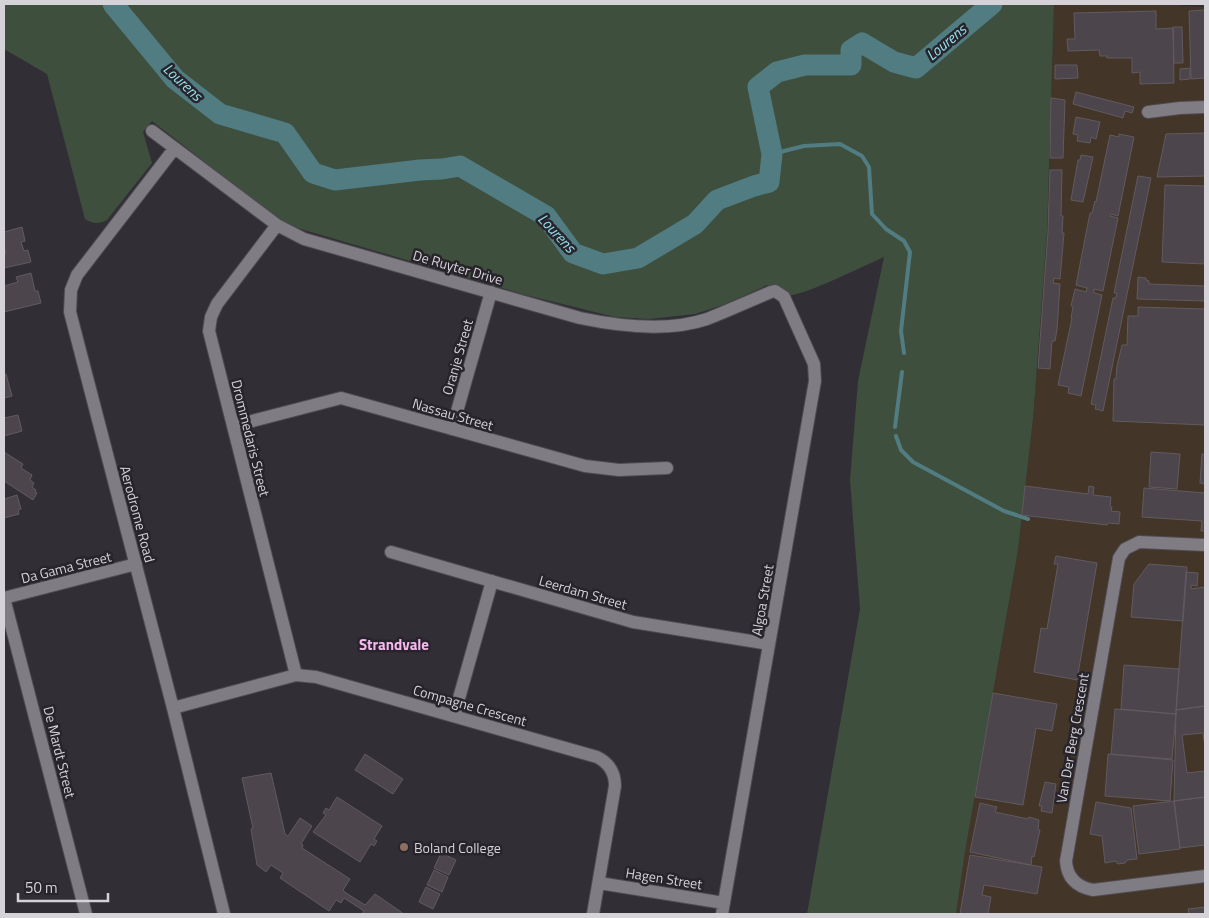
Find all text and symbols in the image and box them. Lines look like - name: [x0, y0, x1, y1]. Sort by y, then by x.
- water label: Lourens: [921, 17, 972, 66]
- water label: Lourens: [158, 58, 209, 107]
- water label: Lourens: [533, 208, 582, 259]
- street label: De Ruyter Drive: [411, 244, 505, 290]
- street label: Oranje Street: [436, 317, 478, 397]
- street label: Drommedaris Street: [226, 377, 276, 499]
- street label: Nassau Street: [410, 392, 496, 436]
- street label: Aerodrome Road: [115, 463, 161, 565]
- street label: Da Gama Street: [19, 546, 114, 588]
- street label: Algoa Street: [745, 562, 779, 637]
- street label: Leerdam Street: [536, 569, 630, 615]
- district label: Strandvale: [359, 633, 429, 656]
- street label: Van Der Berg Crescent: [1050, 671, 1094, 805]
- street label: Compagne Crescent: [411, 679, 529, 731]
- street label: De Mardt Street: [38, 704, 82, 800]
- place label: Boland College: [414, 837, 501, 858]
- marker: Boland College: [398, 841, 410, 853]
- street label: Hagen Street: [624, 862, 704, 894]
- scale bar: [18, 870, 108, 902]
- text: 50 m: [25, 876, 58, 899]

